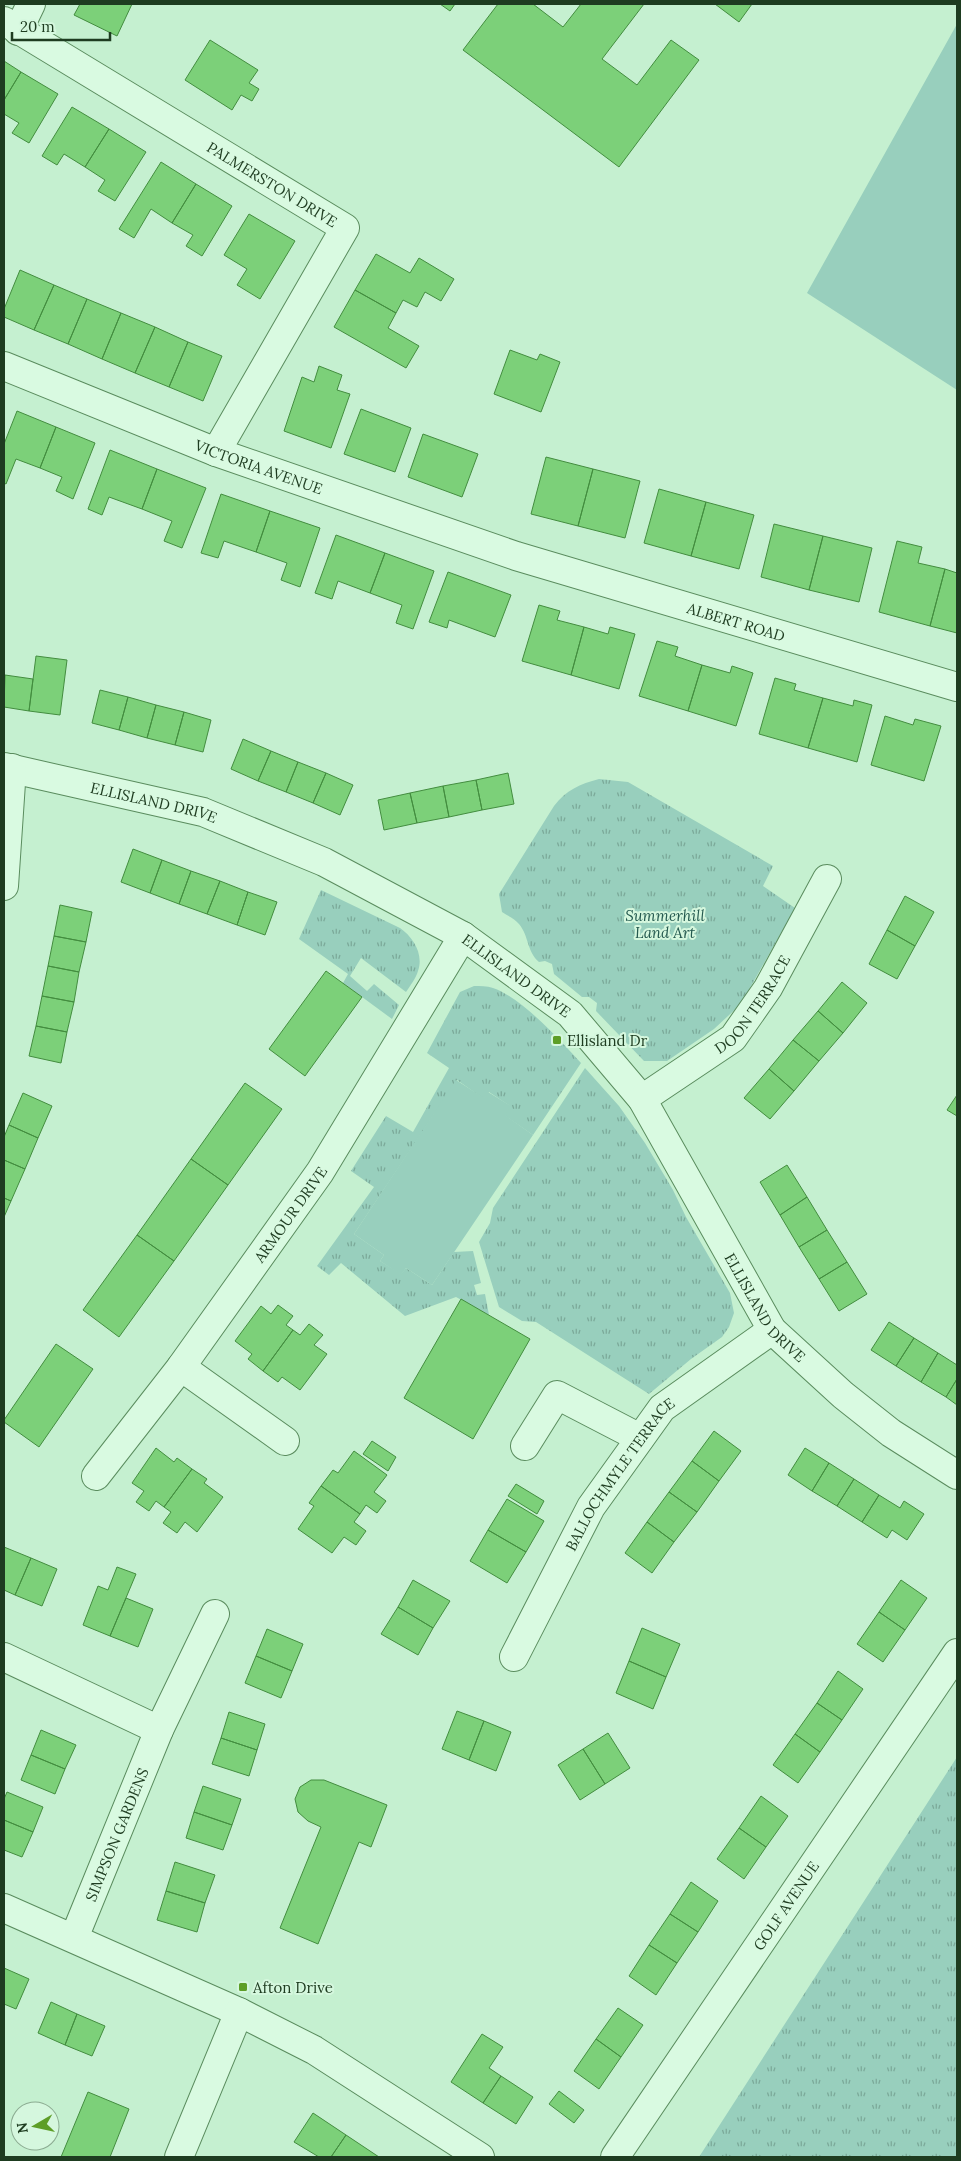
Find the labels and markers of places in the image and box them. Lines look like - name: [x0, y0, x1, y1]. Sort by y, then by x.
- place label: Ellisland Dr: [567, 1031, 648, 1050]
- marker: Ellisland Dr: [551, 1034, 563, 1046]
- place label: Afton Drive: [252, 1978, 333, 1997]
- marker: Afton Drive: [237, 1981, 249, 1993]

